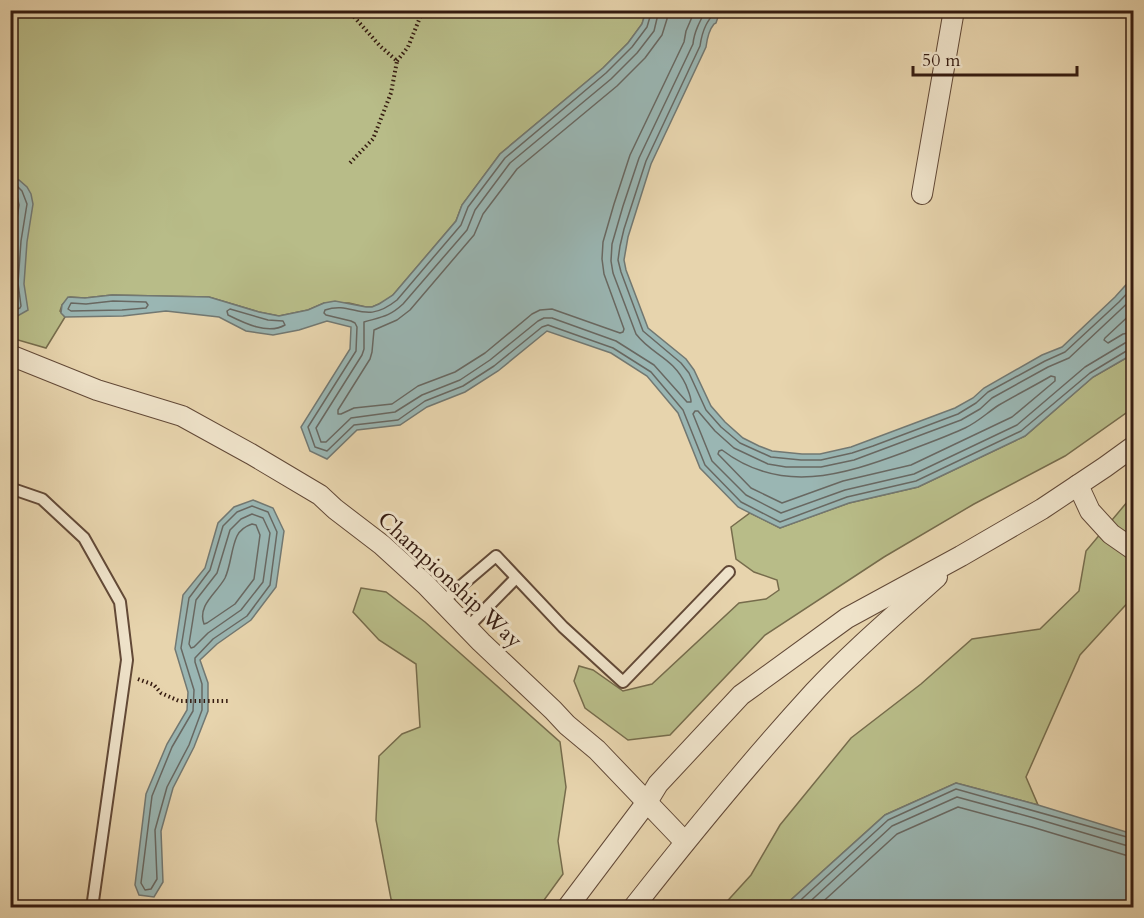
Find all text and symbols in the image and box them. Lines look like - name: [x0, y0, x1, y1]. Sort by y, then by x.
- scale bar: [913, 39, 1076, 77]
- text: 50 m: [922, 48, 961, 73]
- street label: Championship Way: [371, 505, 529, 655]

